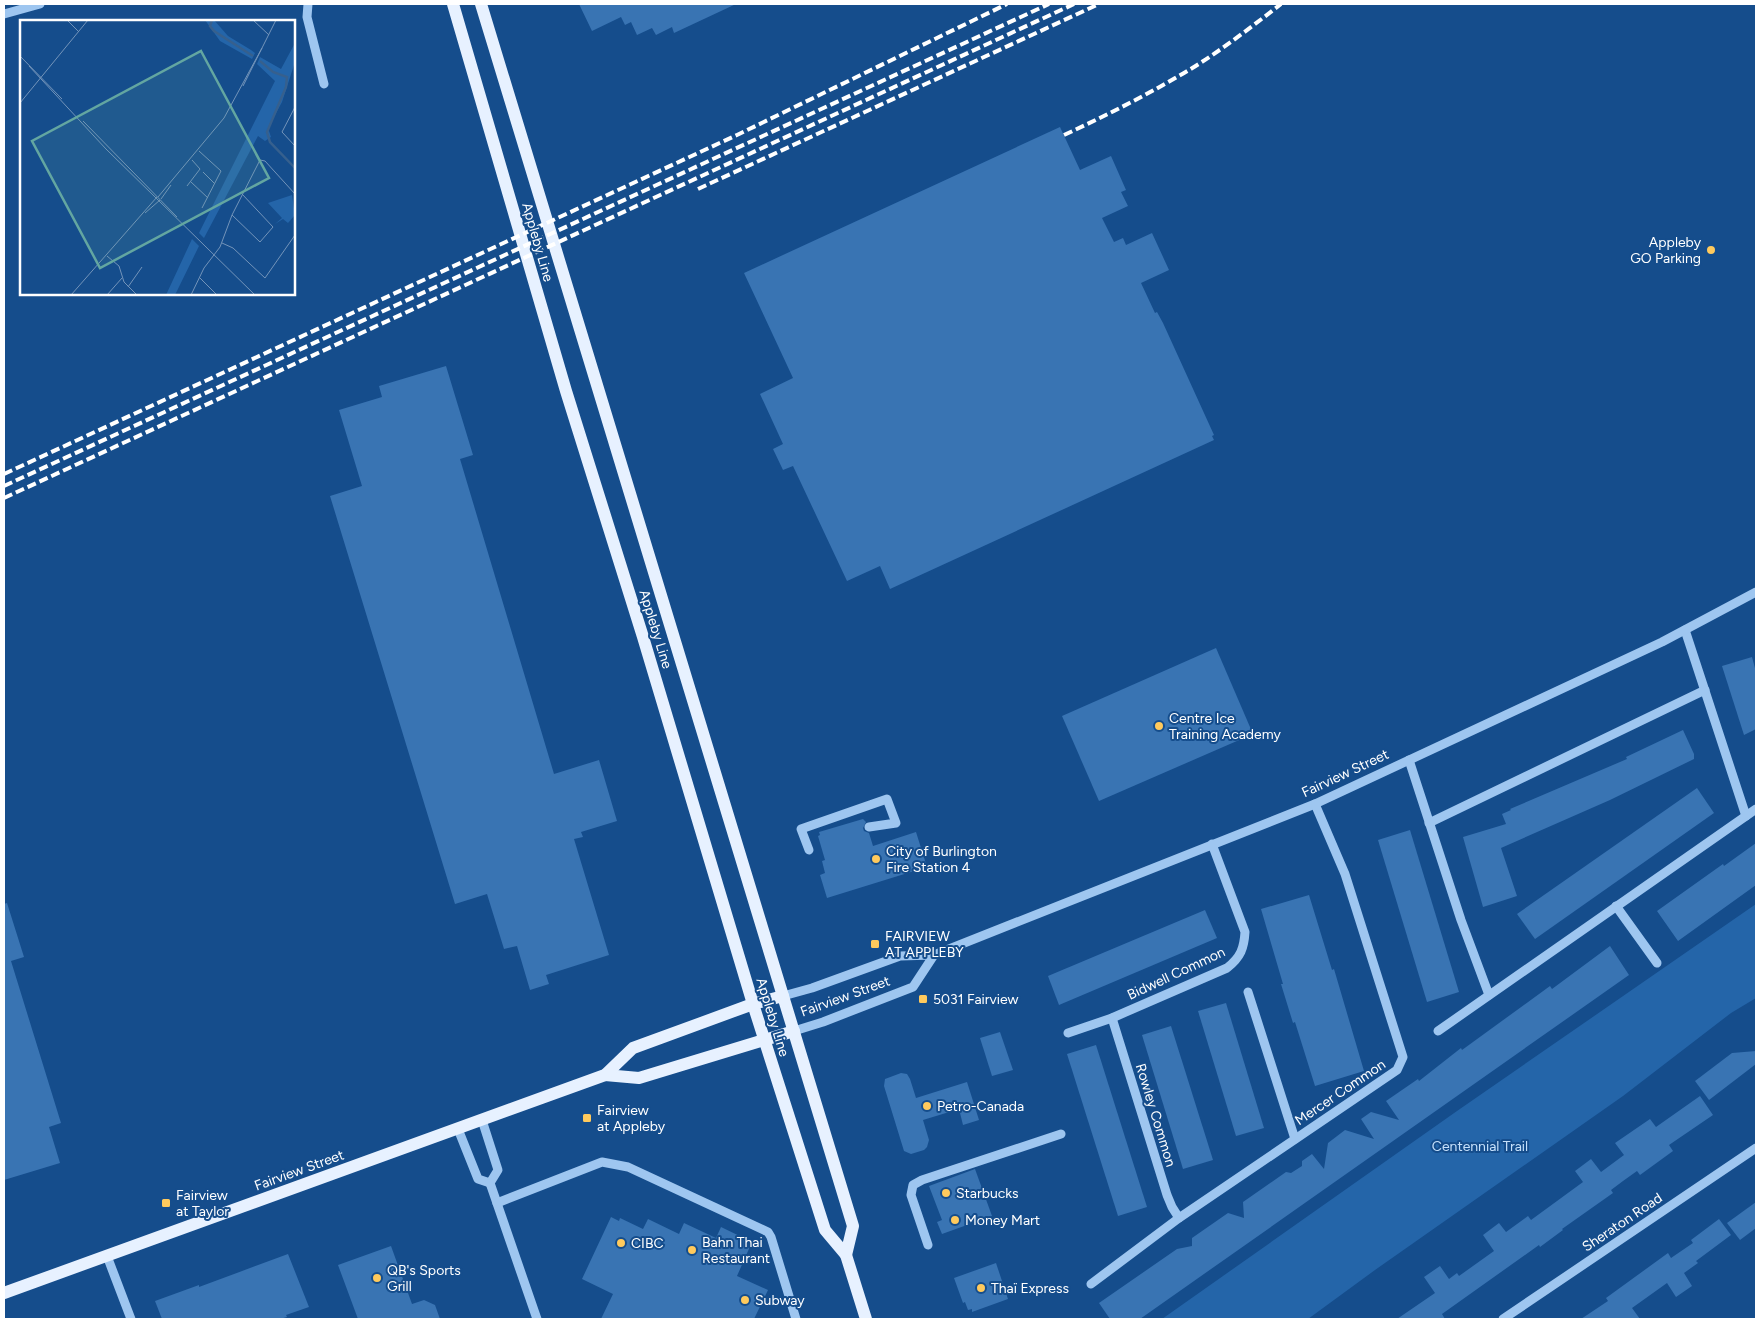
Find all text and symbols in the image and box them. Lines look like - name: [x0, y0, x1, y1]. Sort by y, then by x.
- inset map: [20, 20, 295, 295]
- street label: Appleby Line: [518, 201, 557, 284]
- place label: Appleby GO Parking: [1630, 234, 1702, 267]
- marker: Appleby GO Parking: [1705, 244, 1717, 256]
- street label: Appleby Line: [635, 588, 676, 671]
- place label: Centre Ice Training Academy: [1169, 710, 1281, 743]
- marker: Centre Ice Training Academy: [1153, 720, 1165, 732]
- street label: Fairview Street: [1299, 746, 1392, 801]
- place label: City of Burlington Fire Station 4: [886, 843, 997, 876]
- marker: City of Burlington Fire Station 4: [870, 853, 882, 865]
- place label: FAIRVIEW AT APPLEBY: [885, 928, 964, 961]
- marker: FAIRVIEW AT APPLEBY: [869, 938, 881, 950]
- street label: Bidwell Common: [1125, 943, 1228, 1004]
- street label: Fairview Street: [798, 972, 892, 1021]
- street label: Appleby Line: [752, 976, 793, 1059]
- place label: 5031 Fairview: [933, 991, 1019, 1008]
- marker: 5031 Fairview: [917, 993, 929, 1005]
- street label: Mercer Common: [1292, 1056, 1389, 1129]
- street label: Rowley Common: [1132, 1061, 1179, 1169]
- place label: Petro-Canada: [937, 1098, 1024, 1115]
- marker: Petro-Canada: [921, 1100, 933, 1112]
- place label: Fairview at Appleby: [597, 1102, 666, 1135]
- marker: Fairview at Appleby: [581, 1112, 593, 1124]
- park label: Centennial Trail: [1432, 1138, 1528, 1155]
- street label: Fairview Street: [252, 1146, 346, 1195]
- place label: Starbucks: [956, 1185, 1019, 1202]
- place label: Fairview at Taylor: [176, 1187, 229, 1220]
- marker: Starbucks: [940, 1187, 952, 1199]
- street label: Sheraton Road: [1579, 1189, 1666, 1255]
- marker: Fairview at Taylor: [160, 1197, 172, 1209]
- place label: Money Mart: [965, 1212, 1040, 1229]
- marker: Money Mart: [949, 1214, 961, 1226]
- place label: Bahn Thai Restaurant: [702, 1234, 770, 1267]
- place label: CIBC: [631, 1235, 664, 1252]
- marker: CIBC: [615, 1237, 627, 1249]
- marker: Bahn Thai Restaurant: [686, 1244, 698, 1256]
- place label: QB's Sports Grill: [387, 1262, 461, 1295]
- marker: QB's Sports Grill: [371, 1272, 383, 1284]
- place label: Thaï Express: [991, 1280, 1069, 1297]
- marker: Thaï Express: [975, 1282, 987, 1294]
- place label: Subway: [755, 1292, 805, 1309]
- marker: Subway: [739, 1294, 751, 1306]

